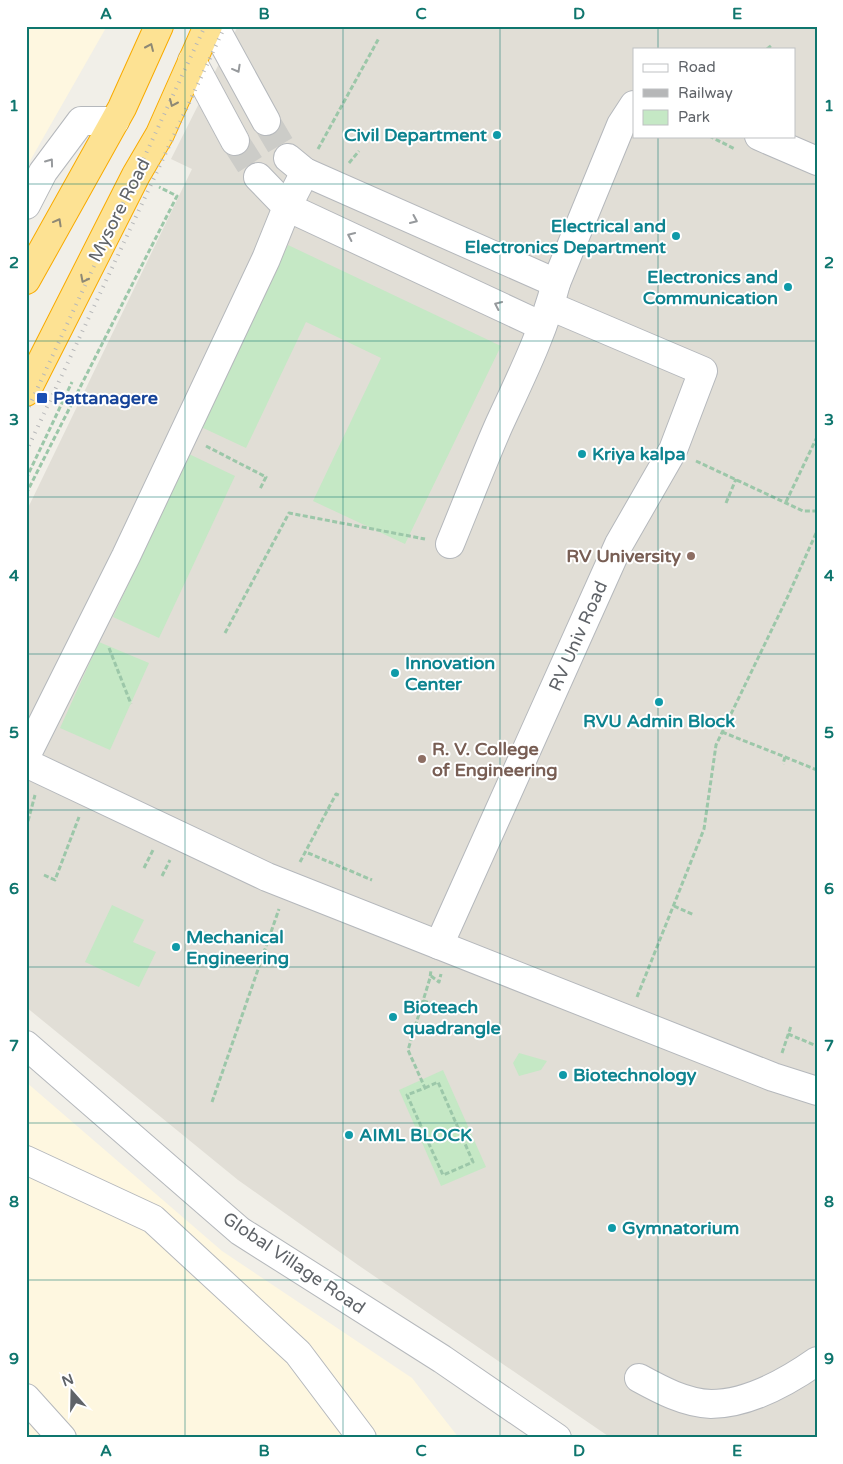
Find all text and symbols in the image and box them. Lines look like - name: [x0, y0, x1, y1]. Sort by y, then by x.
- text: A: [100, 4, 112, 24]
- text: B: [258, 4, 270, 24]
- text: C: [415, 4, 427, 24]
- text: D: [573, 4, 585, 24]
- text: E: [732, 4, 742, 24]
- one-way arrow: [143, 43, 154, 52]
- legend: [633, 48, 796, 138]
- text: Road: [678, 58, 716, 76]
- one-way arrow: [231, 64, 241, 73]
- text: Railway: [678, 84, 733, 102]
- text: 1: [9, 96, 19, 116]
- text: 1: [824, 96, 834, 116]
- one-way arrow: [169, 98, 180, 107]
- text: Park: [678, 108, 710, 126]
- place label: Civil Department: [344, 124, 487, 146]
- marker: Civil Department: [491, 129, 503, 141]
- street label: Mysore Road: [84, 155, 154, 265]
- one-way arrow: [44, 158, 53, 168]
- one-way arrow: [409, 213, 418, 224]
- place label: Electrical and Electronics Department: [465, 215, 666, 258]
- one-way arrow: [52, 218, 62, 227]
- marker: Electrical and Electronics Department: [670, 230, 682, 242]
- one-way arrow: [347, 233, 356, 243]
- text: 2: [9, 253, 19, 273]
- text: 2: [824, 253, 834, 273]
- place label: Electronics and Communication: [643, 266, 778, 309]
- one-way arrow: [80, 273, 90, 282]
- marker: Electronics and Communication: [782, 281, 794, 293]
- one-way arrow: [494, 301, 503, 312]
- place label: Pattanagere: [53, 387, 158, 409]
- marker: Pattanagere: [35, 391, 49, 405]
- text: 3: [9, 410, 19, 430]
- text: 3: [824, 410, 834, 430]
- place label: Kriya kalpa: [592, 443, 686, 465]
- marker: Kriya kalpa: [576, 448, 588, 460]
- place label: RV University: [566, 545, 681, 567]
- marker: RV University: [685, 550, 697, 562]
- text: 4: [9, 566, 19, 586]
- text: 4: [824, 566, 834, 586]
- street label: RV Univ Road: [544, 578, 612, 694]
- place label: Innovation Center: [405, 652, 495, 695]
- marker: Innovation Center: [389, 667, 401, 679]
- marker: RVU Admin Block: [653, 696, 665, 708]
- place label: RVU Admin Block: [583, 710, 735, 732]
- text: 5: [9, 723, 19, 743]
- text: 5: [824, 723, 834, 743]
- place label: R. V. College of Engineering: [432, 738, 558, 781]
- marker: R. V. College of Engineering: [416, 753, 428, 765]
- text: 6: [9, 879, 19, 899]
- text: 6: [824, 879, 834, 899]
- place label: Mechanical Engineering: [186, 926, 289, 969]
- marker: Mechanical Engineering: [170, 941, 182, 953]
- place label: Bioteach quadrangle: [403, 996, 501, 1039]
- marker: Bioteach quadrangle: [387, 1011, 399, 1023]
- text: 7: [9, 1036, 19, 1056]
- text: 7: [824, 1036, 834, 1056]
- place label: Biotechnology: [573, 1064, 697, 1086]
- marker: Biotechnology: [557, 1069, 569, 1081]
- place label: AIML BLOCK: [359, 1124, 472, 1146]
- marker: AIML BLOCK: [343, 1129, 355, 1141]
- text: 8: [9, 1192, 19, 1212]
- text: 8: [824, 1192, 834, 1212]
- street label: Global Village Road: [219, 1207, 369, 1319]
- place label: Gymnatorium: [622, 1217, 739, 1239]
- marker: Gymnatorium: [606, 1222, 618, 1234]
- text: 9: [9, 1349, 19, 1369]
- text: 9: [824, 1349, 834, 1369]
- north arrow: [48, 1366, 98, 1416]
- text: N: [60, 1370, 76, 1390]
- text: A: [100, 1441, 112, 1461]
- text: B: [258, 1441, 270, 1461]
- text: C: [415, 1441, 427, 1461]
- text: D: [573, 1441, 585, 1461]
- text: E: [732, 1441, 742, 1461]

